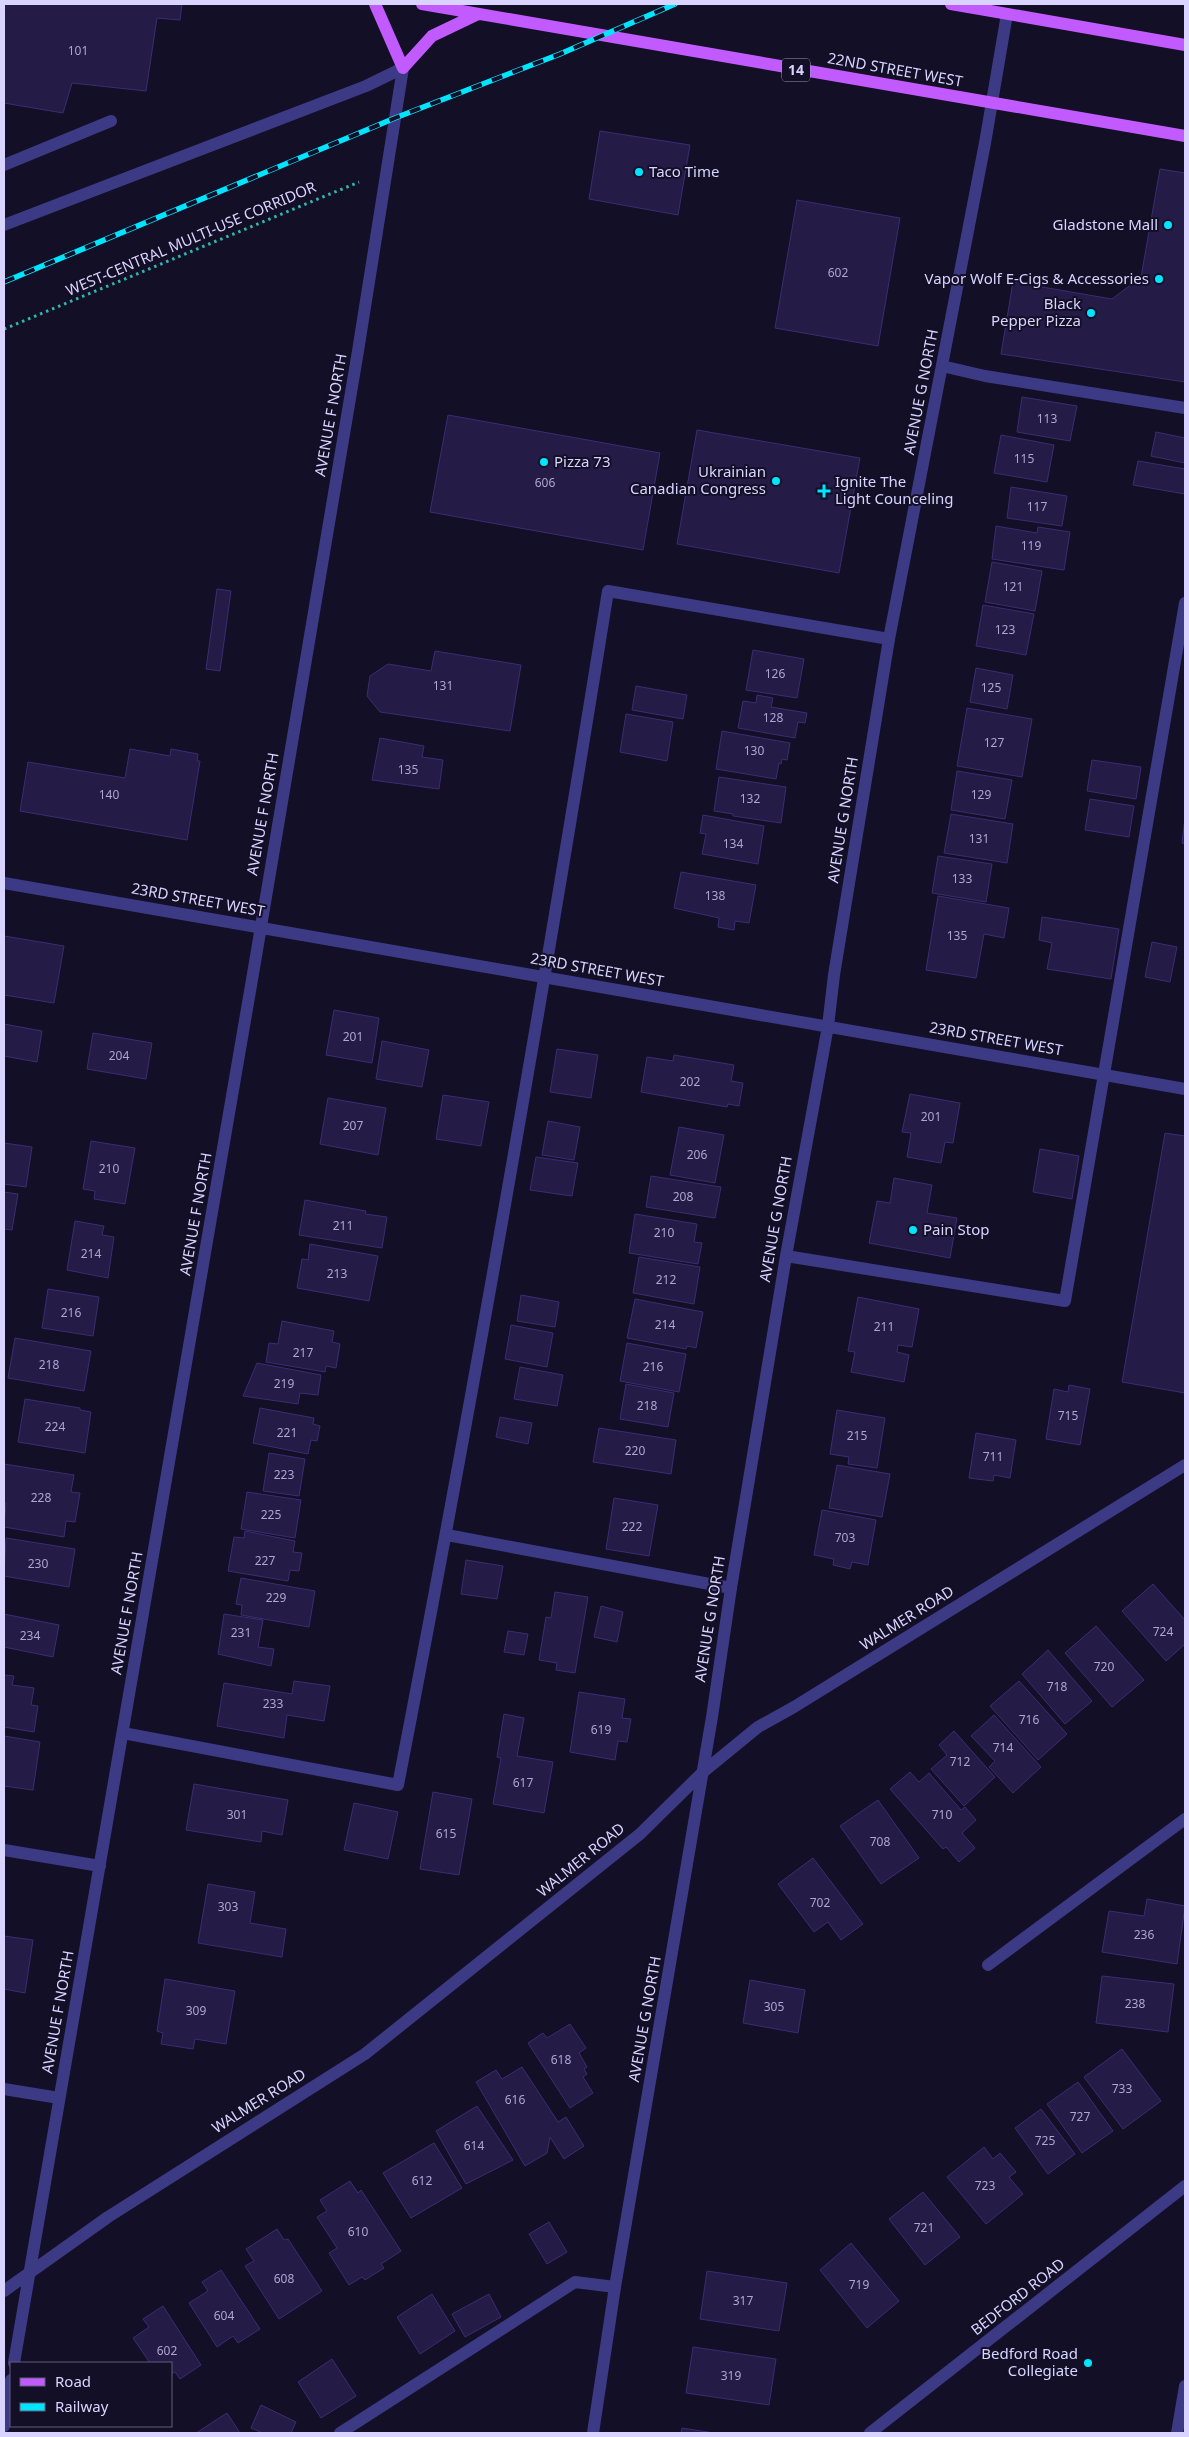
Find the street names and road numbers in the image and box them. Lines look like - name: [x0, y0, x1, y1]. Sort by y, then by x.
- street label: 22ND STREET WEST: [826, 47, 965, 91]
- road number: 14: [782, 58, 810, 82]
- street label: WEST-CENTRAL MULTI-USE CORRIDOR: [63, 176, 319, 300]
- street label: AVENUE G NORTH: [898, 327, 942, 456]
- street label: AVENUE F NORTH: [309, 352, 351, 478]
- street label: AVENUE F NORTH: [241, 751, 283, 877]
- street label: AVENUE G NORTH: [822, 755, 862, 884]
- street label: 23RD STREET WEST: [130, 877, 267, 921]
- street label: 23RD STREET WEST: [529, 947, 666, 991]
- street label: 23RD STREET WEST: [928, 1016, 1065, 1060]
- street label: AVENUE F NORTH: [174, 1151, 216, 1277]
- street label: AVENUE G NORTH: [754, 1154, 796, 1283]
- street label: AVENUE F NORTH: [105, 1550, 147, 1676]
- street label: AVENUE G NORTH: [689, 1554, 729, 1683]
- street label: WALMER ROAD: [856, 1580, 957, 1654]
- street label: WALMER ROAD: [532, 1818, 628, 1901]
- street label: AVENUE F NORTH: [36, 1949, 78, 2075]
- street label: AVENUE G NORTH: [623, 1954, 665, 2083]
- street label: WALMER ROAD: [208, 2063, 309, 2137]
- street label: BEDFORD ROAD: [966, 2253, 1068, 2339]

